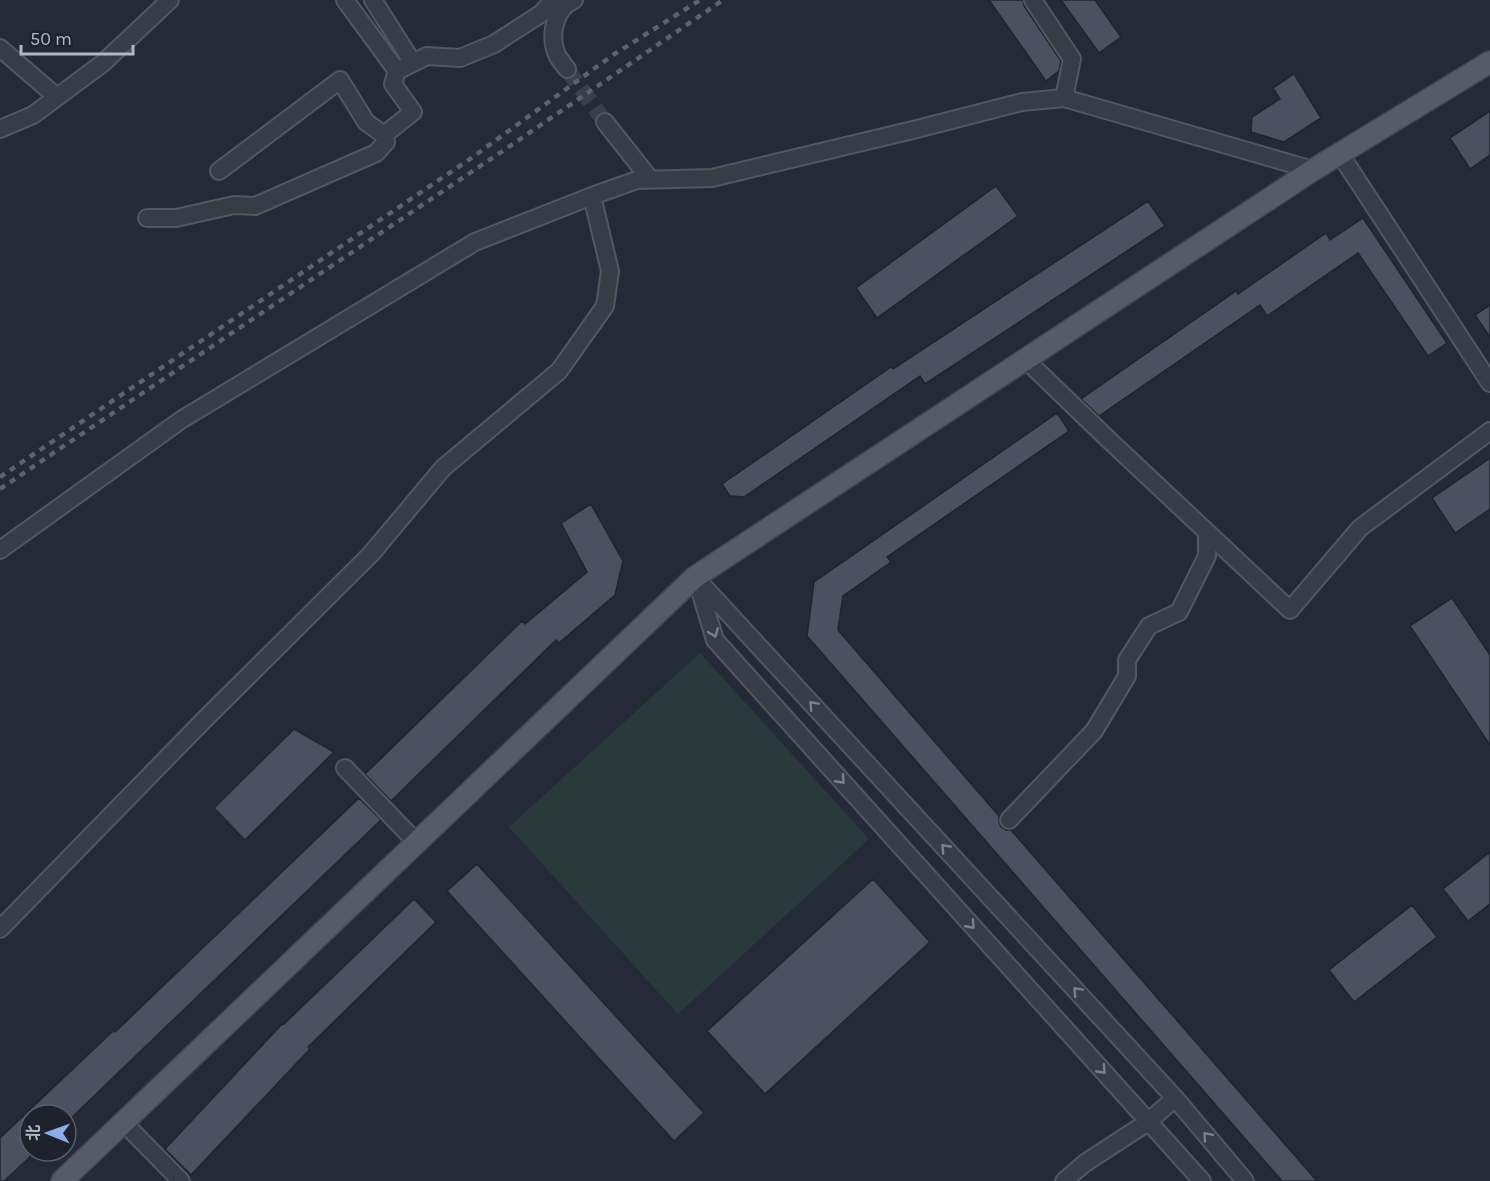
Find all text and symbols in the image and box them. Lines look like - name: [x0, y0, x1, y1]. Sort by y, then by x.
- scale bar: [21, 18, 134, 56]
- text: 50 m: [30, 28, 72, 50]
- one-way arrow: [706, 627, 719, 638]
- one-way arrow: [809, 701, 820, 711]
- one-way arrow: [834, 773, 845, 784]
- one-way arrow: [941, 844, 952, 855]
- one-way arrow: [964, 918, 975, 929]
- one-way arrow: [1073, 988, 1084, 998]
- one-way arrow: [1095, 1063, 1106, 1074]
- north arrow: [18, 1103, 78, 1163]
- text: 北: [24, 1125, 43, 1141]
- one-way arrow: [1204, 1132, 1215, 1143]

